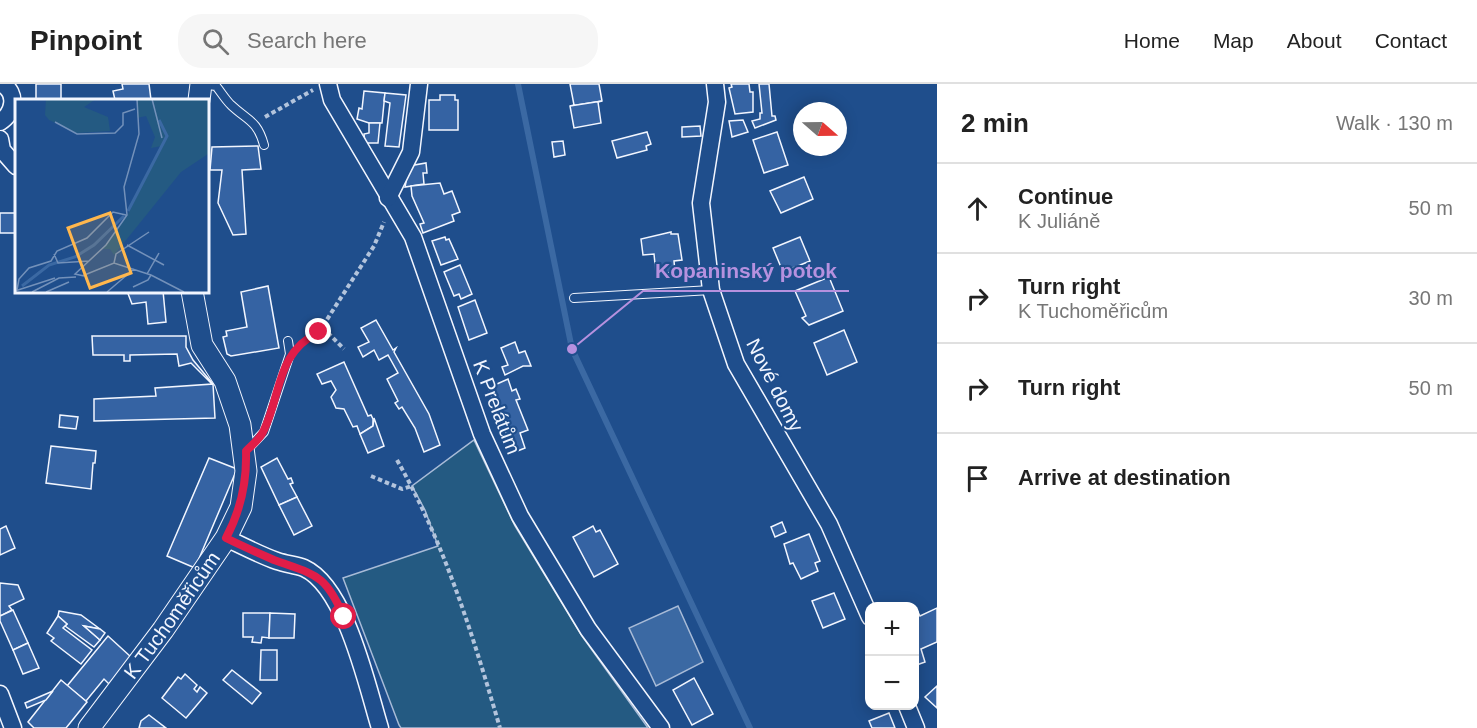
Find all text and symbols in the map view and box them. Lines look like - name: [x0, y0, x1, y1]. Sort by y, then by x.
- search box: [178, 14, 598, 68]
- text: Pinpoint: [30, 25, 142, 56]
- icon: search: [199, 25, 232, 58]
- text: Search here: [247, 28, 367, 53]
- text: Home: [1124, 29, 1180, 52]
- text: Map: [1213, 29, 1254, 52]
- text: About: [1287, 29, 1342, 52]
- text: Contact: [1375, 29, 1447, 52]
- inset map: [15, 99, 208, 292]
- north arrow: [793, 102, 847, 156]
- text: 2 min: [961, 108, 1029, 138]
- text: Walk · 130 m: [1336, 112, 1453, 134]
- text: Continue: [1018, 184, 1113, 209]
- icon: ahead: [961, 192, 994, 225]
- text: 50 m: [1409, 197, 1453, 219]
- text: K Juliáně: [1018, 210, 1100, 232]
- callout: Kopaninský potok: [643, 252, 849, 291]
- text: Kopaninský potok: [655, 259, 837, 282]
- text: Turn right: [1018, 274, 1120, 299]
- icon: right: [961, 282, 994, 315]
- text: 30 m: [1409, 287, 1453, 309]
- text: K Tuchoměřicům: [1018, 300, 1168, 322]
- route end: [305, 318, 331, 344]
- street label: Nové domy: [742, 335, 808, 435]
- street label: K Prelátům: [469, 357, 525, 457]
- icon: right: [961, 372, 994, 405]
- text: Turn right: [1018, 375, 1120, 400]
- text: 50 m: [1409, 377, 1453, 399]
- icon: arrive: [961, 462, 994, 495]
- text: Arrive at destination: [1018, 465, 1231, 490]
- street label: K Tuchoměřicům: [119, 548, 224, 683]
- map controls: [865, 602, 919, 710]
- button: +: [865, 602, 919, 656]
- route start: [330, 603, 356, 629]
- button: −: [865, 656, 919, 710]

